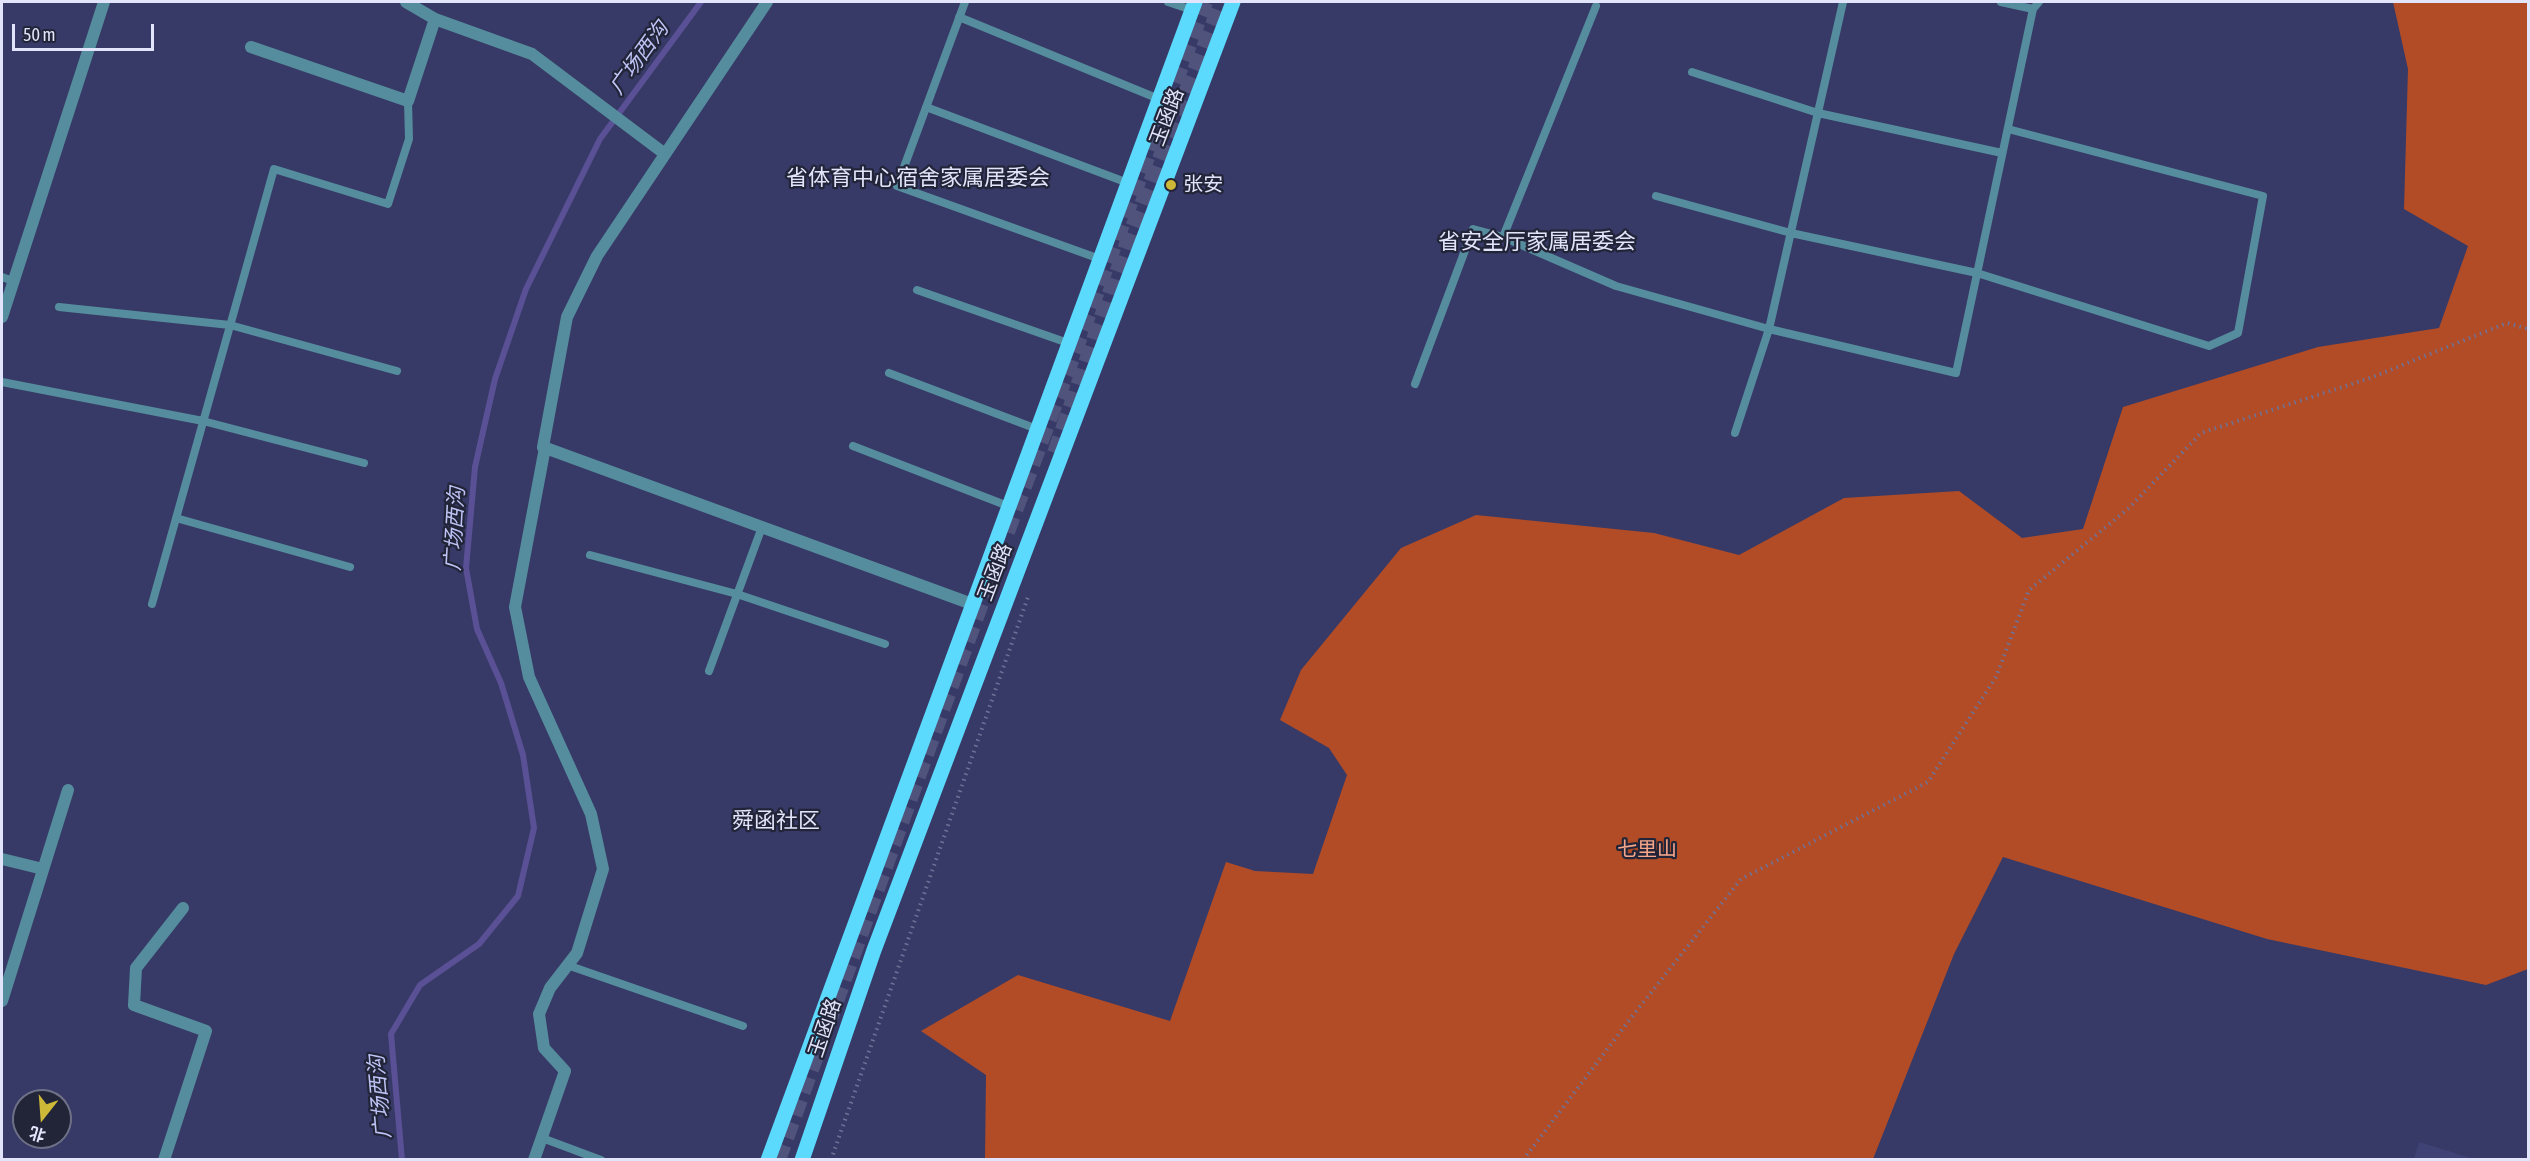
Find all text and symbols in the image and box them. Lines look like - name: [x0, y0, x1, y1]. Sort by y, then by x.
- scale bar: [15, 12, 158, 50]
- water label: 广场西沟: [604, 17, 674, 99]
- text: 50 m: [23, 24, 55, 45]
- street label: 玉函路: [1145, 85, 1189, 149]
- district label: 省体育中心宿舍家属居委会: [786, 165, 1050, 191]
- place label: 张安: [1183, 173, 1223, 197]
- marker: 张安: [1164, 178, 1178, 192]
- district label: 省安全厅家属居委会: [1438, 229, 1636, 255]
- water label: 广场西沟: [440, 486, 470, 572]
- street label: 玉函路: [973, 540, 1017, 604]
- district label: 舜函社区: [732, 808, 820, 834]
- park label: 七里山: [1617, 838, 1677, 862]
- street label: 玉函路: [804, 996, 846, 1060]
- water label: 广场西沟: [364, 1054, 396, 1140]
- north arrow: [12, 1089, 72, 1149]
- text: 北: [27, 1123, 48, 1145]

